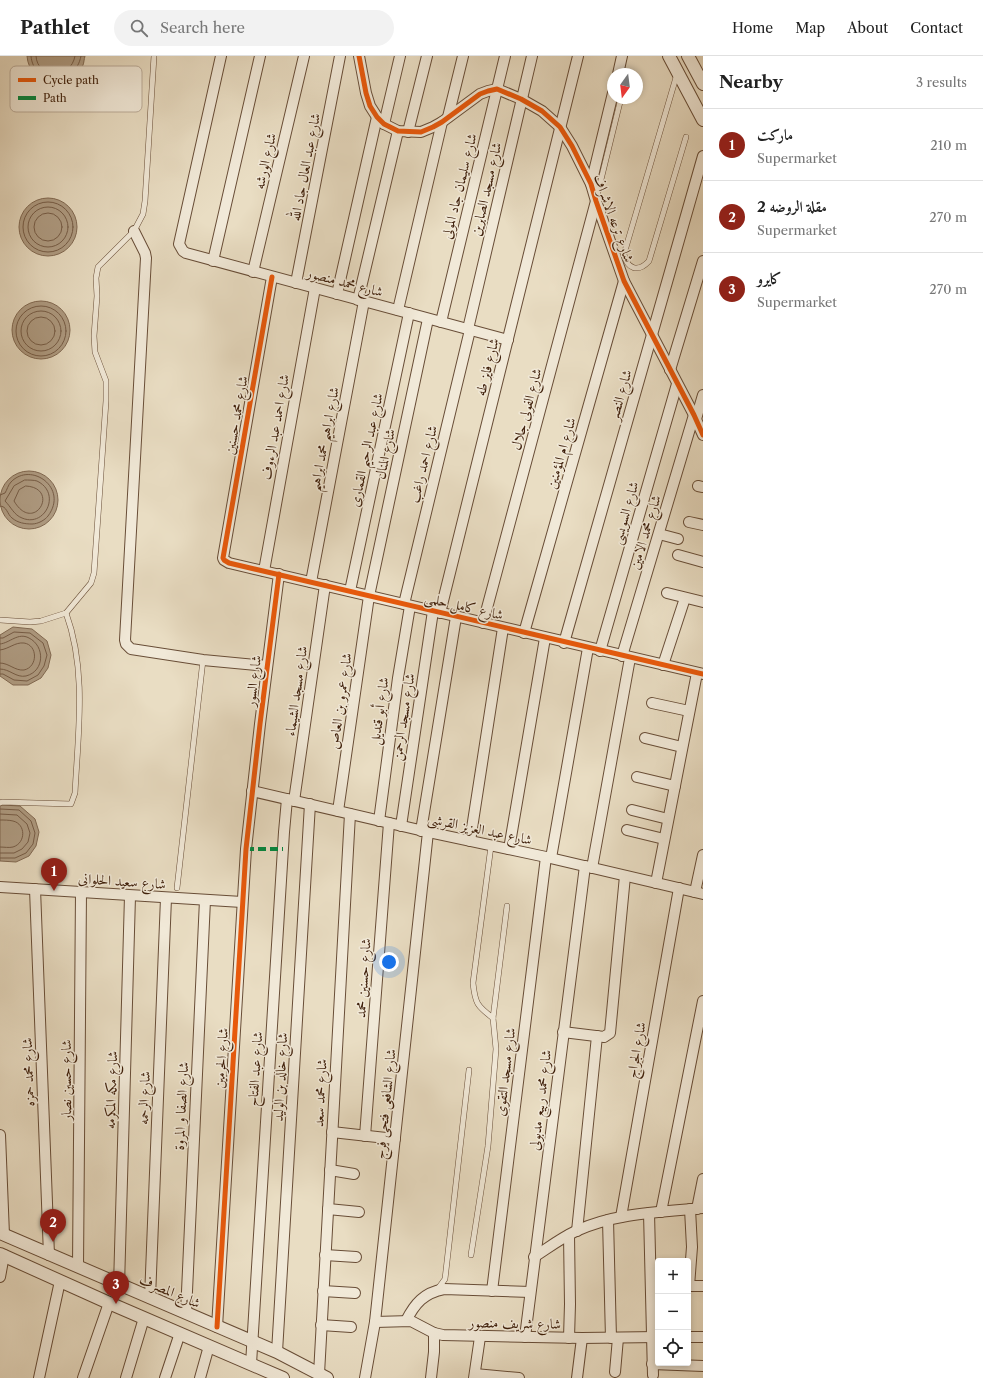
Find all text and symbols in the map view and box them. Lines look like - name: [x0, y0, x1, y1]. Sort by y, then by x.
- search box: [114, 10, 394, 46]
- text: Pathlet: [20, 16, 90, 39]
- icon: search: [128, 17, 150, 39]
- text: Search here: [160, 18, 245, 37]
- text: Home: [732, 19, 773, 37]
- text: Map: [795, 19, 825, 37]
- text: About: [847, 19, 888, 37]
- text: Contact: [910, 19, 963, 37]
- legend: [10, 66, 142, 112]
- north arrow: [607, 68, 643, 104]
- text: Nearby: [719, 72, 783, 92]
- text: Cycle path: [43, 73, 99, 87]
- text: 3 results: [916, 74, 967, 90]
- text: Path: [43, 91, 67, 105]
- street label: شارع عبد العال جاد الله: [284, 111, 327, 223]
- text: ماركت: [757, 125, 793, 144]
- street label: شارع الورشه: [250, 131, 283, 192]
- street label: شارع سليمان جاد المولى: [437, 131, 484, 241]
- text: 1: [729, 137, 735, 153]
- text: 210 m: [930, 137, 967, 153]
- street label: شارع مسجد الصابرين: [466, 140, 508, 238]
- text: Supermarket: [757, 150, 837, 166]
- street label: شارع ترعه الاشراف: [587, 171, 638, 266]
- text: مقلة الروضه 2: [757, 197, 827, 216]
- text: 2: [728, 209, 736, 225]
- text: 270 m: [929, 209, 967, 225]
- text: Supermarket: [757, 222, 837, 238]
- street label: شارع محمد منصور: [302, 263, 385, 304]
- text: كايرو: [757, 269, 782, 288]
- text: 3: [728, 281, 736, 297]
- text: 270 m: [929, 281, 967, 297]
- text: Supermarket: [757, 294, 837, 310]
- street label: شارع فايز طه: [471, 336, 506, 399]
- street label: شارع الفولى جلال: [506, 366, 548, 453]
- street label: شارع النصر: [604, 368, 639, 425]
- street label: شارع احمد عبد الرءوف: [257, 373, 296, 482]
- street label: شارع محمد حسنين: [220, 374, 255, 456]
- street label: شارع ابراهيم محمد ابراهيم: [305, 385, 348, 494]
- street label: شارع عبد الرحيم القمارى: [345, 391, 392, 510]
- street label: شارع ام المؤمنين: [542, 415, 584, 492]
- street label: شارع احمد راغب: [405, 423, 444, 505]
- street label: شارع المنال: [371, 427, 402, 481]
- street label: شارع السويسى: [607, 479, 645, 547]
- street label: شارع محمد الامين: [625, 493, 668, 572]
- street label: شارع كامل حلمى: [422, 588, 505, 627]
- street label: شارع مسجد الشيماء: [281, 645, 314, 738]
- street label: شارع عمرو بن العاص: [324, 652, 359, 751]
- street label: شارع السور: [241, 654, 268, 710]
- street label: شارع مسجد الرحمن: [387, 672, 422, 762]
- street label: شارع أبو قنديل: [364, 676, 396, 747]
- street label: شارع عبد العزيز القرشى: [426, 809, 534, 852]
- pin: 1: [41, 858, 67, 891]
- street label: شارع سعيد الحلوانى: [77, 869, 167, 896]
- street label: شارع حسنين محمد: [351, 938, 378, 1019]
- your location: [379, 952, 399, 972]
- street label: شارع الجراج: [622, 1020, 654, 1080]
- street label: شارع الحرمين: [210, 1027, 235, 1089]
- street label: شارع مسجد التقوى: [491, 1027, 522, 1118]
- street label: شارع عبد الفتاح: [243, 1031, 271, 1107]
- street label: شارع خالد بن الوليد: [269, 1032, 294, 1122]
- street label: شارع محمد حمزه: [18, 1037, 41, 1107]
- street label: شارع حسين نصار: [57, 1039, 78, 1123]
- street label: شارع الشافعى فتحى فرج: [370, 1048, 404, 1161]
- street label: شارع محمد ربيع مدبولى: [525, 1049, 560, 1152]
- street label: شارع مكه المكرمه: [101, 1051, 124, 1130]
- street label: شارع محمد سعد: [309, 1058, 334, 1128]
- street label: شارع الصفا و المروة: [170, 1061, 195, 1151]
- street label: شارع الرحمه: [134, 1071, 157, 1125]
- pin: 2: [40, 1209, 66, 1242]
- map controls: [655, 1258, 691, 1366]
- button: +: [655, 1258, 691, 1294]
- street label: شارع المصرف: [136, 1270, 203, 1315]
- pin: 3: [103, 1271, 129, 1304]
- button: −: [655, 1294, 691, 1330]
- street label: شارع شريف منصور: [467, 1313, 561, 1336]
- button: locate: [655, 1330, 691, 1366]

